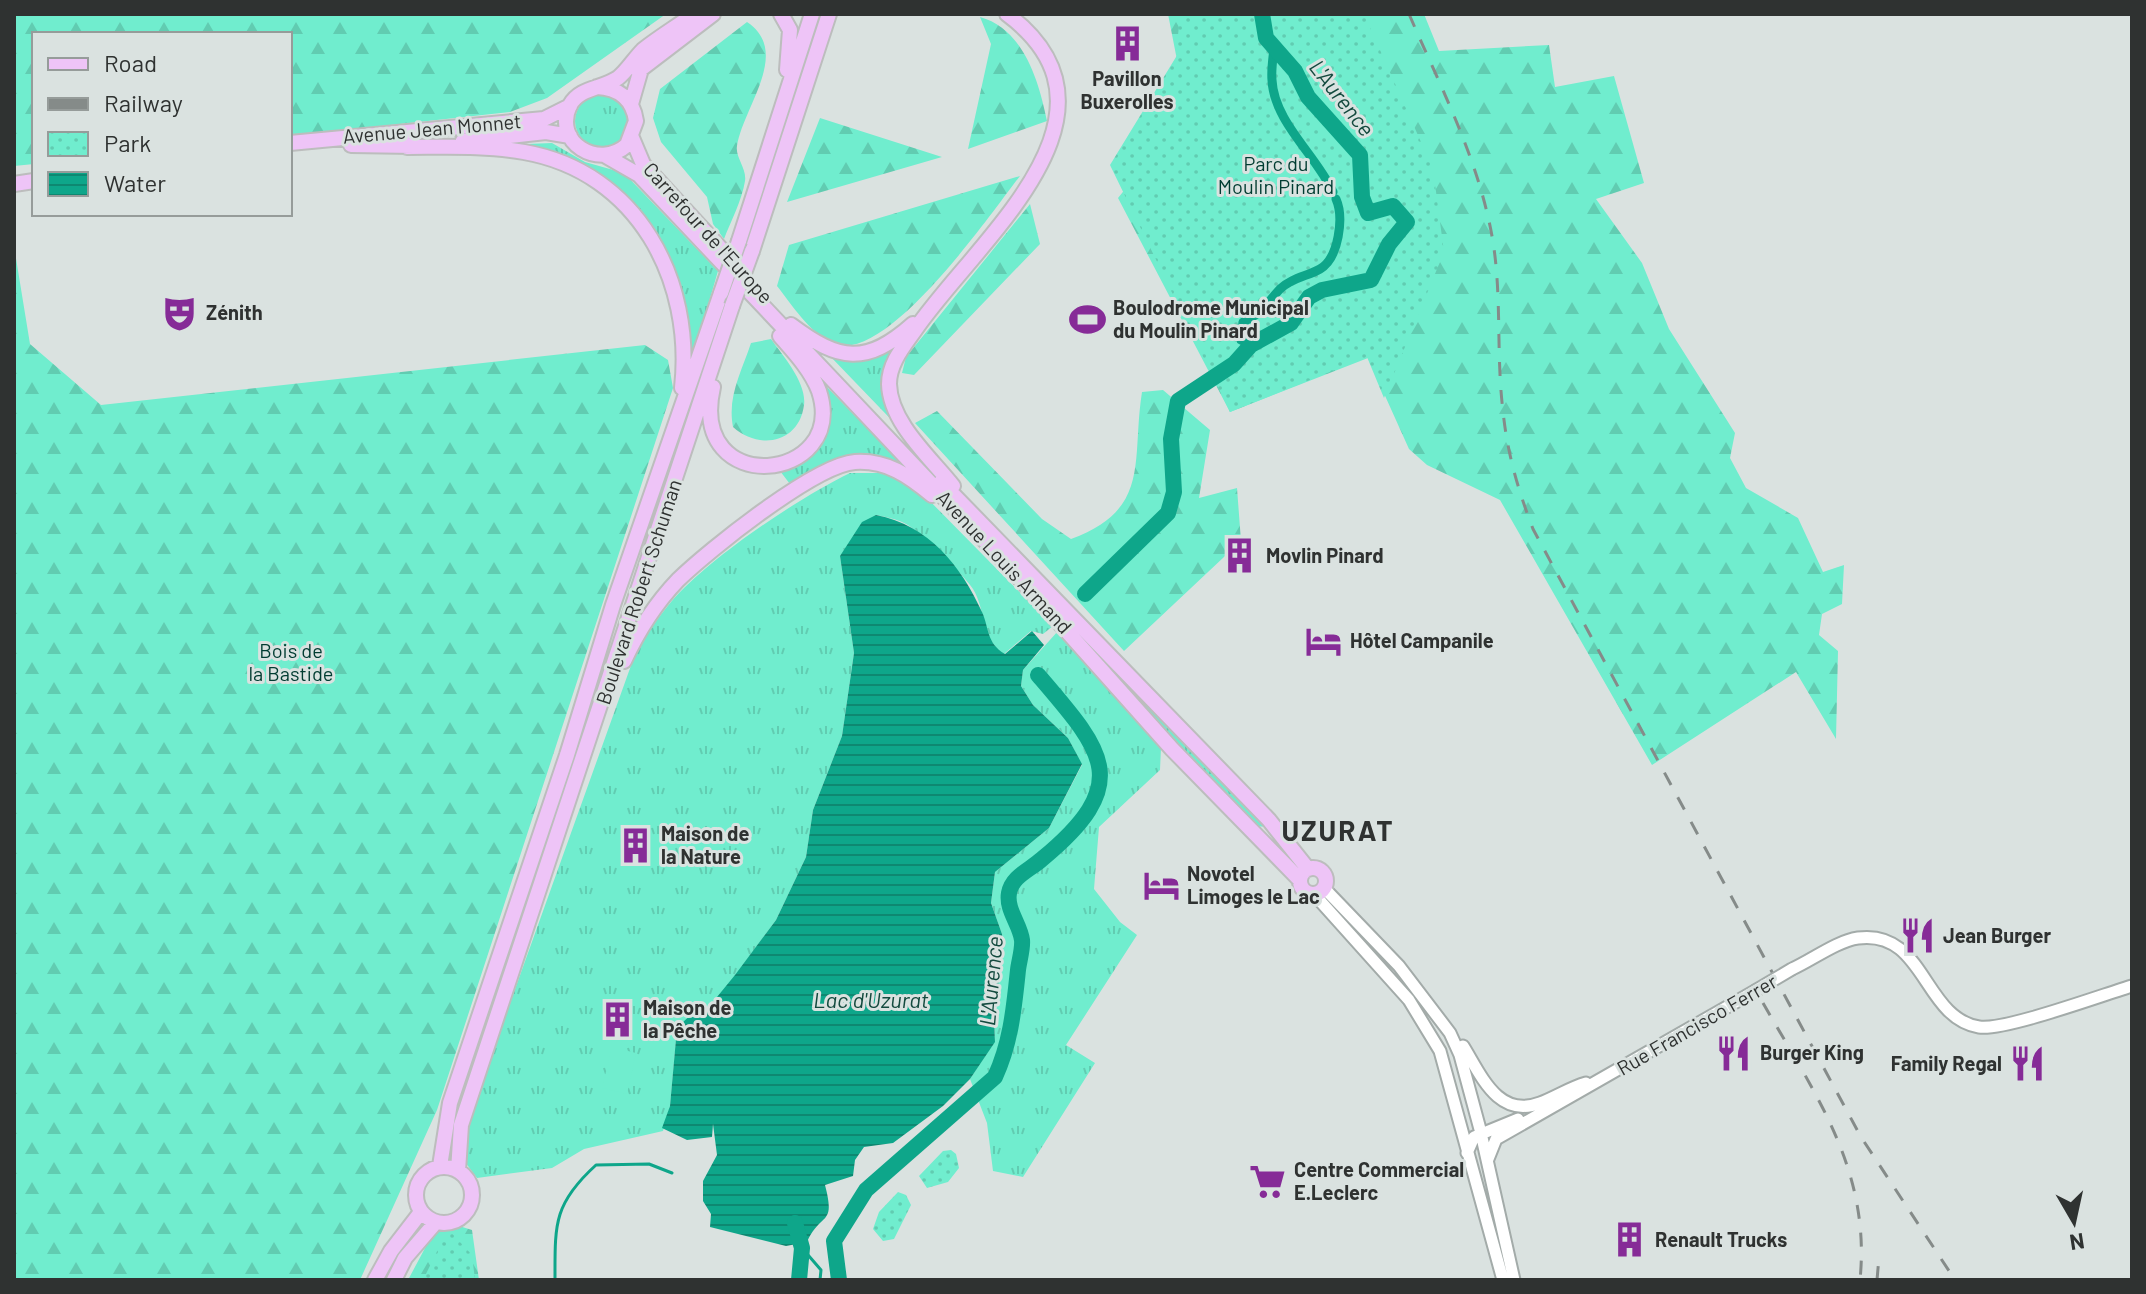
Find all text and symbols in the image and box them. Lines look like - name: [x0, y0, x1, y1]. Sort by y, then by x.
- building icon: Pavillon Buxerolles: [1108, 25, 1146, 63]
- legend: [32, 32, 292, 216]
- text: Road: [104, 48, 157, 77]
- water label: L'Aurence: [1305, 54, 1381, 141]
- place label: Pavillon Buxerolles: [1080, 66, 1174, 113]
- text: Railway: [104, 88, 183, 117]
- street label: Avenue Jean Monnet: [342, 108, 522, 148]
- text: Park: [104, 128, 151, 157]
- park label: Parc du Moulin Pinard: [1218, 151, 1334, 198]
- street label: Carrefour de l'Europe: [639, 157, 778, 308]
- text: Water: [104, 168, 166, 197]
- theatre icon: Zénith: [161, 294, 199, 332]
- place label: Boulodrome Municipal du Moulin Pinard: [1113, 295, 1309, 342]
- place label: Zénith: [206, 300, 263, 324]
- sports icon: Boulodrome Municipal du Moulin Pinard: [1068, 300, 1106, 338]
- street label: Boulevard Robert Schuman: [590, 476, 686, 707]
- street label: Avenue Louis Armand: [932, 485, 1077, 638]
- building icon: Movlin Pinard: [1221, 537, 1259, 575]
- place label: Movlin Pinard: [1266, 543, 1383, 567]
- hotel icon: Hôtel Campanile: [1305, 622, 1343, 660]
- place label: Hôtel Campanile: [1350, 628, 1494, 652]
- park label: Bois de la Bastide: [248, 638, 334, 685]
- district label: UZURAT: [1281, 813, 1395, 847]
- place label: Maison de la Nature: [661, 821, 749, 868]
- building icon: Maison de la Nature: [616, 827, 654, 865]
- place label: Novotel Limoges le Lac: [1187, 861, 1320, 908]
- hotel icon: Novotel Limoges le Lac: [1142, 866, 1180, 904]
- restaurant icon: Jean Burger: [1898, 917, 1936, 955]
- place label: Jean Burger: [1943, 923, 2051, 947]
- water label: L'Aurence: [973, 935, 1007, 1027]
- street label: Rue Francisco Ferrer: [1612, 969, 1781, 1080]
- water label: Lac d'Uzurat: [813, 986, 929, 1012]
- place label: Maison de la Pêche: [643, 995, 731, 1042]
- building icon: Maison de la Pêche: [598, 1000, 636, 1038]
- restaurant icon: Burger King: [1715, 1034, 1753, 1072]
- place label: Burger King: [1760, 1040, 1864, 1064]
- restaurant icon: Family Regal: [2009, 1045, 2047, 1083]
- place label: Family Regal: [1891, 1051, 2002, 1075]
- place label: Centre Commercial E.Leclerc: [1294, 1157, 1464, 1204]
- supermarket icon: Centre Commercial E.Leclerc: [1249, 1162, 1287, 1200]
- north arrow: [2034, 1182, 2114, 1262]
- building icon: Renault Trucks: [1610, 1221, 1648, 1259]
- place label: Renault Trucks: [1655, 1227, 1787, 1251]
- text: N: [2068, 1229, 2087, 1257]

